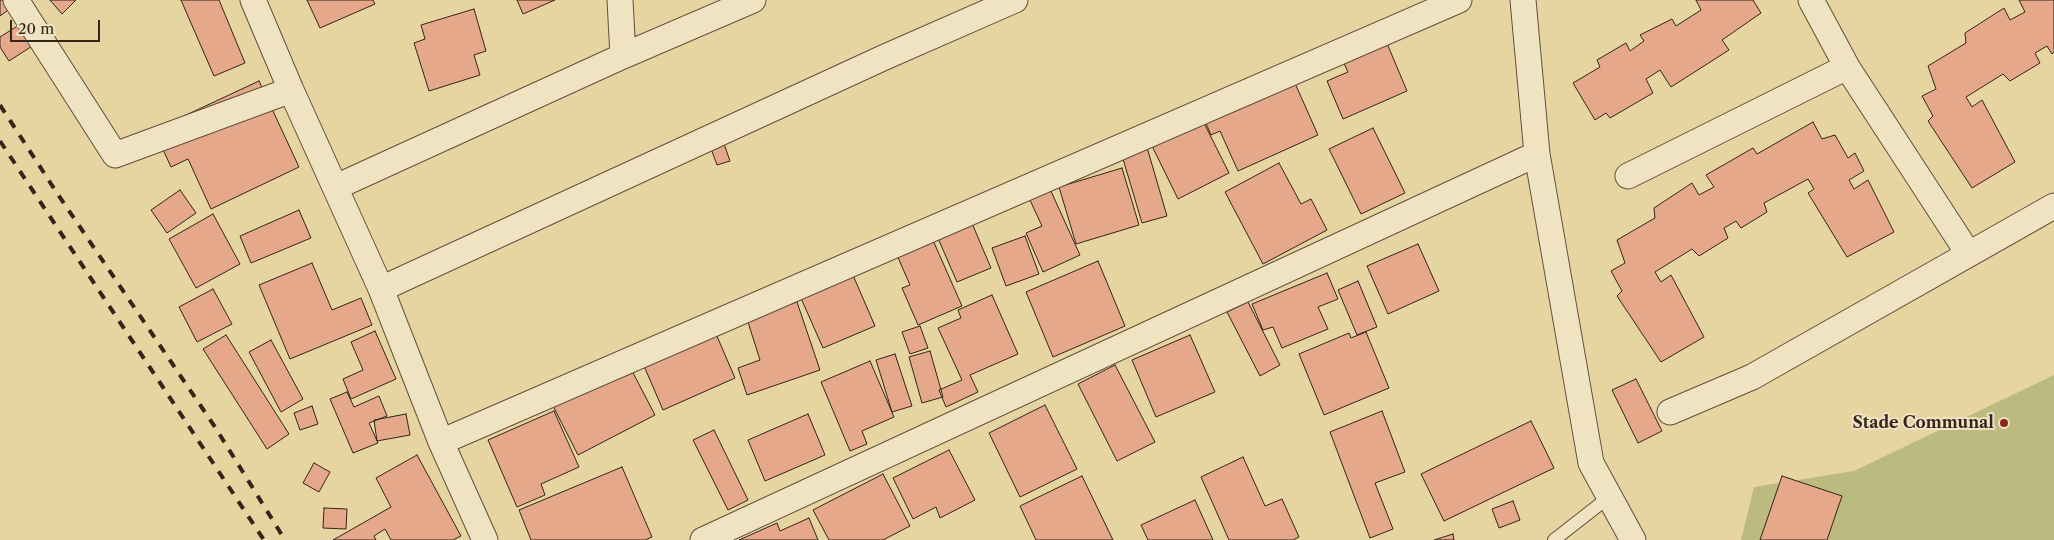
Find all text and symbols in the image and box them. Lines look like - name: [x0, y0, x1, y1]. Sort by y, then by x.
- scale bar: [12, 10, 102, 42]
- text: 20 m: [18, 19, 54, 38]
- place label: Stade Communal: [1852, 413, 1994, 433]
- marker: Stade Communal: [1998, 417, 2010, 429]

